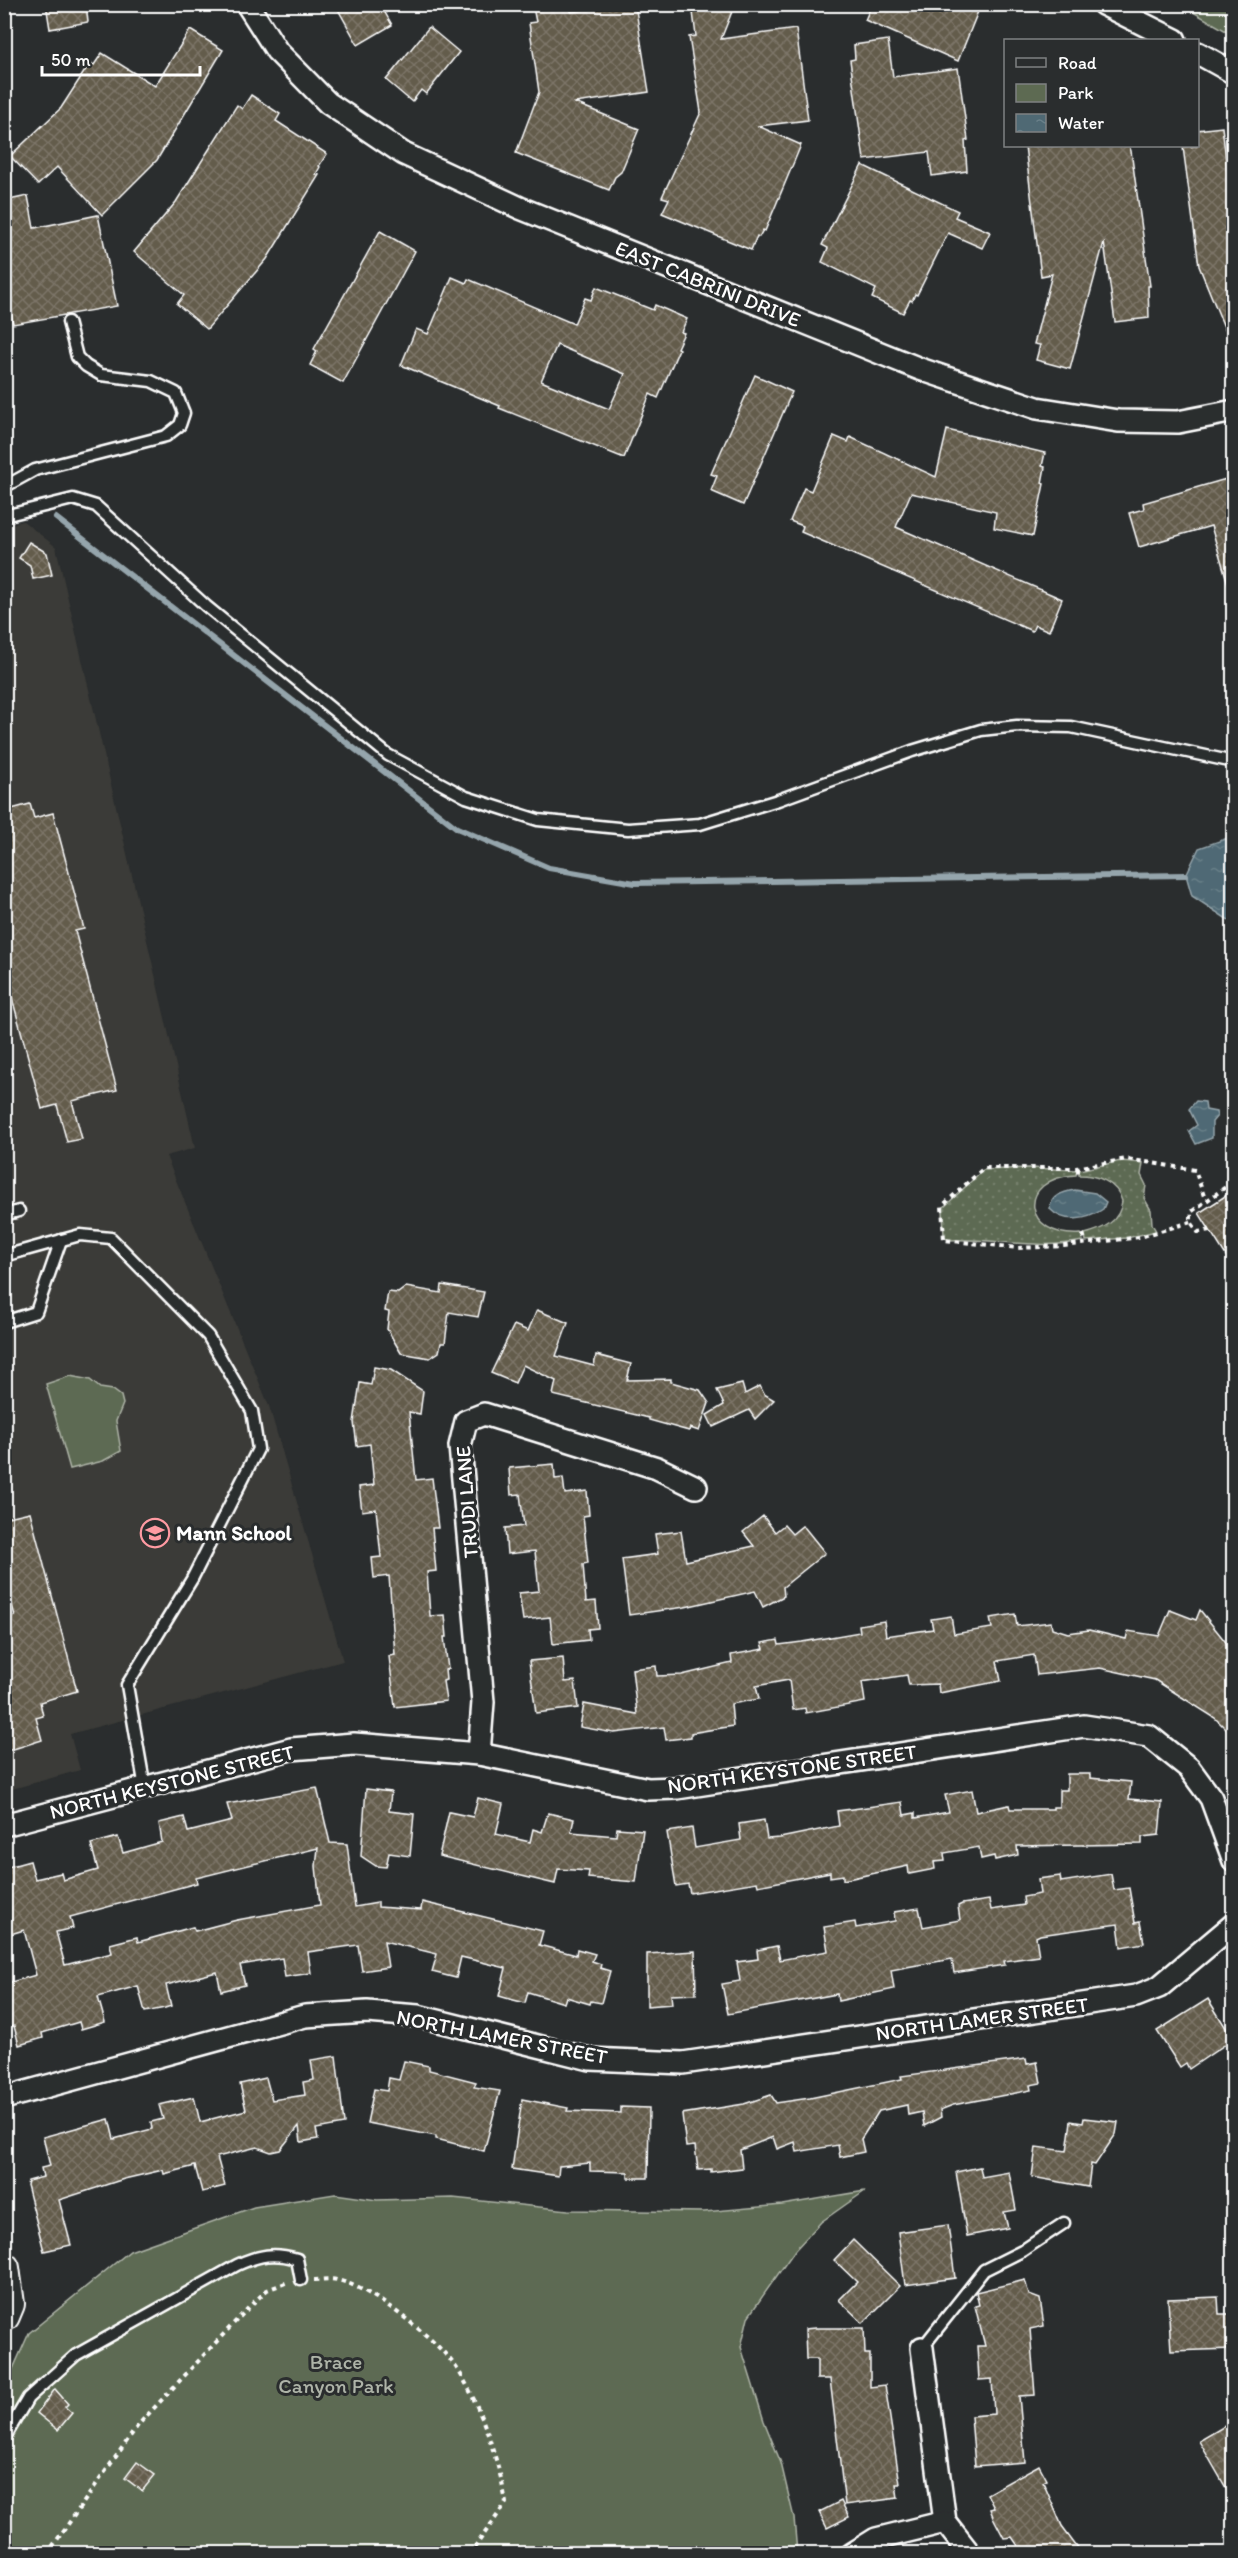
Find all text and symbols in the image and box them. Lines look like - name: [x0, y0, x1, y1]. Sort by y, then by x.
- scale bar: [42, 39, 200, 77]
- legend: [1004, 39, 1199, 147]
- text: 50 m: [51, 49, 91, 71]
- text: Road: [1058, 52, 1097, 74]
- text: Park: [1058, 82, 1093, 104]
- text: Water: [1058, 112, 1104, 134]
- street label: EAST CABRINI DRIVE: [612, 235, 805, 332]
- street label: TRUDI LANE: [450, 1445, 483, 1559]
- school or university icon: Mann School: [139, 1517, 171, 1549]
- place label: Mann School: [176, 1520, 293, 1545]
- street label: NORTH KEYSTONE STREET: [47, 1739, 297, 1824]
- street label: NORTH KEYSTONE STREET: [666, 1739, 918, 1798]
- street label: NORTH LAMER STREET: [874, 1991, 1090, 2046]
- street label: NORTH LAMER STREET: [395, 2004, 610, 2069]
- park label: Brace Canyon Park: [278, 2349, 394, 2398]

